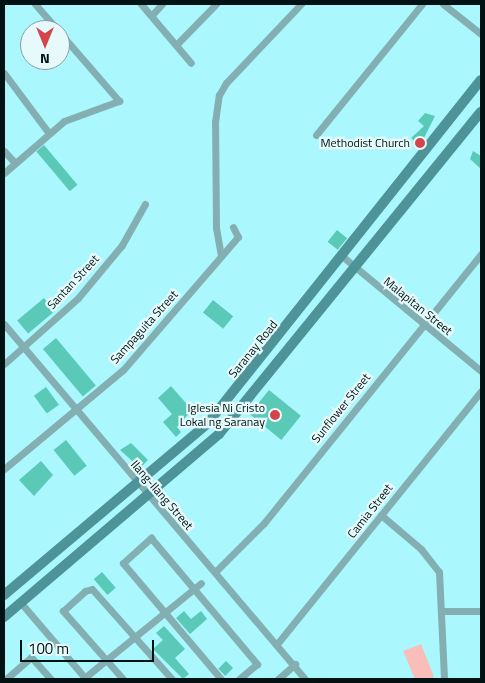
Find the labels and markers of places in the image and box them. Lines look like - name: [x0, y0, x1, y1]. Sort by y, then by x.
- place label: Methodist Church: [321, 136, 410, 150]
- marker: Methodist Church: [414, 137, 426, 149]
- place label: Iglesia Ni Cristo Lokal ng Saranay: [180, 401, 265, 429]
- marker: Iglesia Ni Cristo Lokal ng Saranay: [269, 409, 281, 421]

